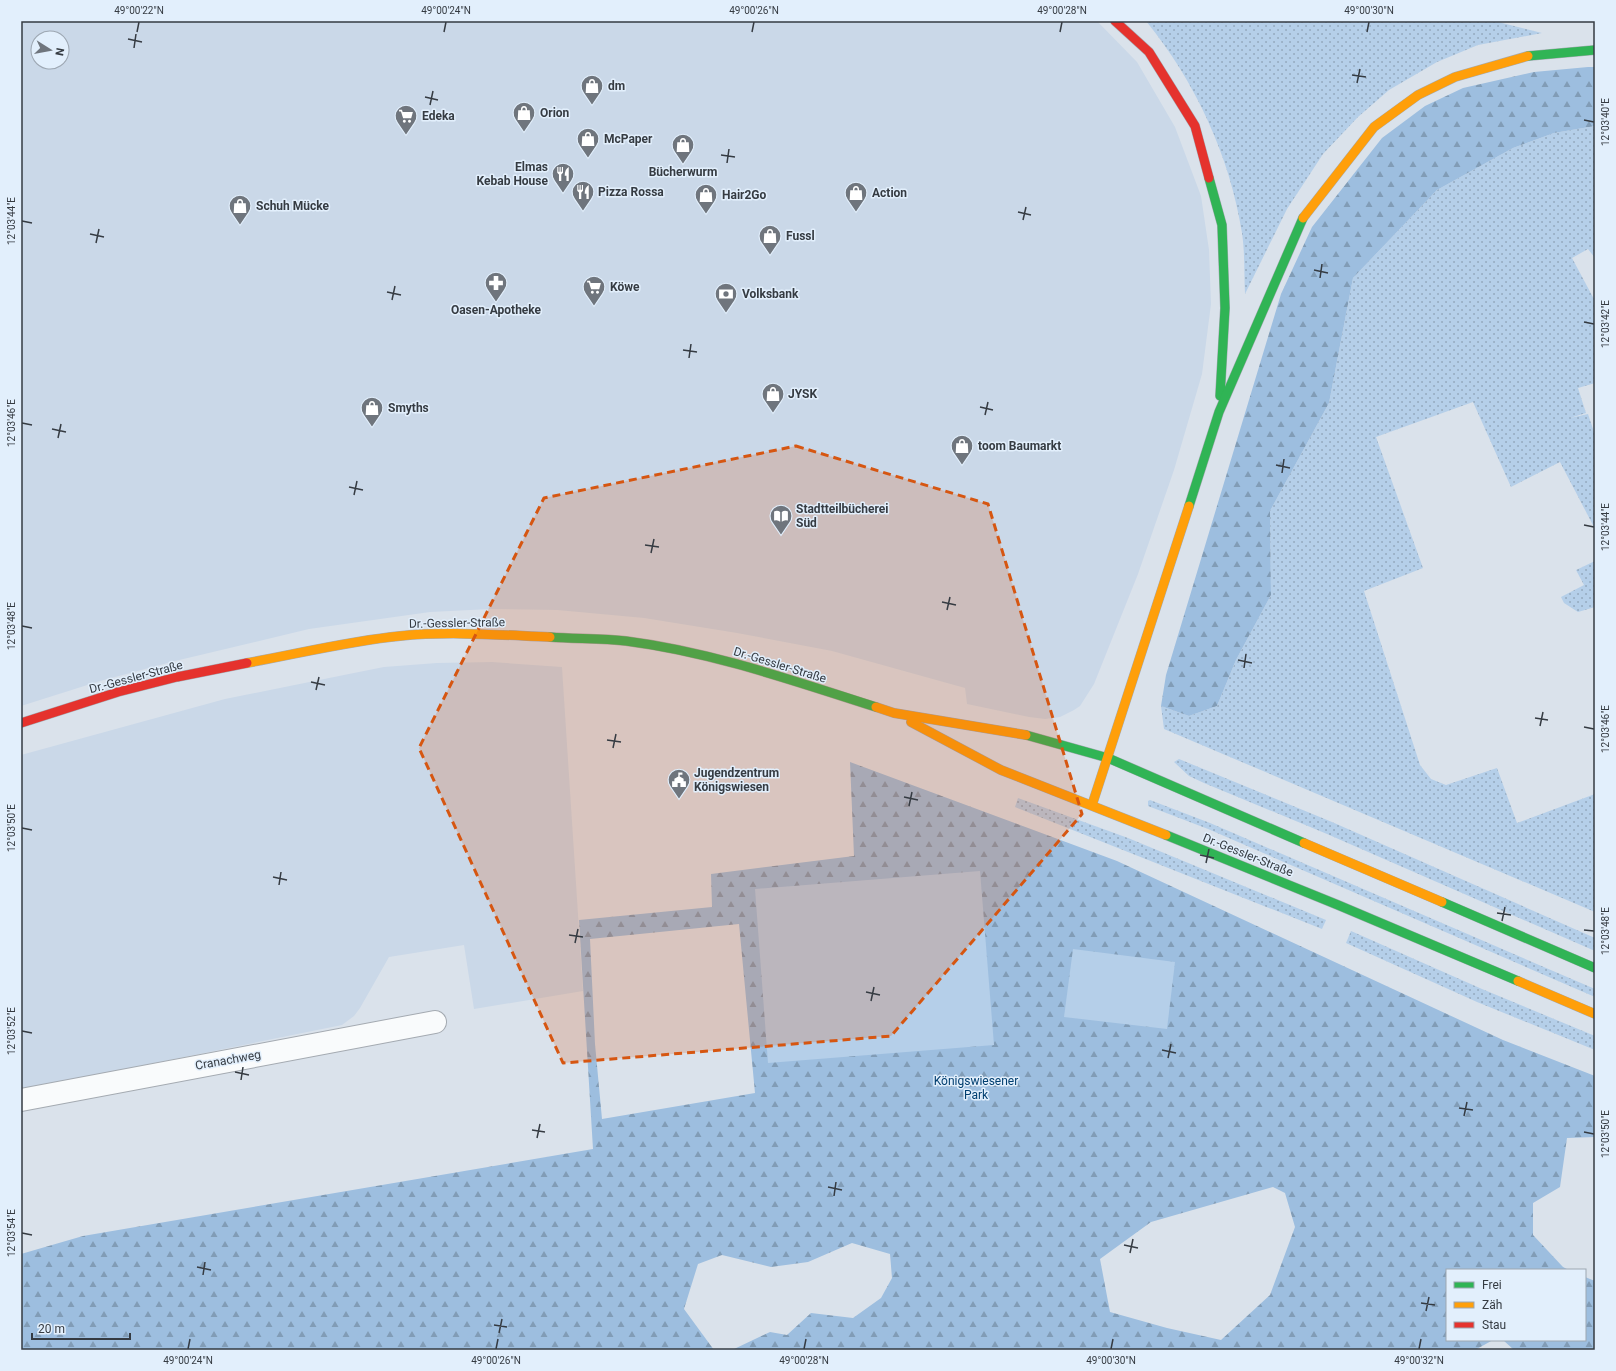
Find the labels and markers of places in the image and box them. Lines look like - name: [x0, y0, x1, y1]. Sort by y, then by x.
- shop icon: dm: [579, 73, 605, 106]
- place label: dm: [608, 79, 625, 93]
- shop icon: Orion: [511, 100, 537, 133]
- supermarket icon: Edeka: [393, 103, 419, 136]
- place label: Orion: [540, 106, 570, 120]
- place label: Edeka: [422, 109, 455, 123]
- shop icon: McPaper: [575, 126, 601, 159]
- place label: McPaper: [604, 132, 653, 146]
- shop icon: Bücherwurm: [670, 132, 696, 165]
- place label: Elmas Kebab House: [477, 160, 549, 188]
- restaurant icon: Elmas Kebab House: [550, 161, 576, 194]
- place label: Bücherwurm: [649, 165, 717, 179]
- restaurant icon: Pizza Rossa: [570, 179, 596, 212]
- shop icon: Action: [843, 180, 869, 213]
- shop icon: Hair2Go: [693, 182, 719, 215]
- place label: Pizza Rossa: [598, 185, 664, 199]
- place label: Action: [872, 186, 907, 200]
- place label: Hair2Go: [722, 188, 767, 202]
- shop icon: Schuh Mücke: [227, 193, 253, 226]
- place label: Schuh Mücke: [256, 199, 330, 213]
- shop icon: Fussl: [757, 223, 783, 256]
- place label: Fussl: [786, 229, 815, 243]
- pharmacy icon: Oasen-Apotheke: [483, 270, 509, 303]
- supermarket icon: Köwe: [581, 274, 607, 307]
- place label: Köwe: [610, 280, 640, 294]
- bank icon: Volksbank: [713, 281, 739, 314]
- place label: Volksbank: [742, 287, 799, 301]
- place label: Oasen-Apotheke: [451, 303, 542, 317]
- shop icon: JYSK: [760, 381, 786, 414]
- place label: JYSK: [788, 387, 817, 401]
- shop icon: Smyths: [359, 395, 385, 428]
- place label: Smyths: [388, 401, 429, 415]
- shop icon: toom Baumarkt: [949, 433, 975, 466]
- place label: toom Baumarkt: [978, 439, 1061, 453]
- place label: Stadtteilbücherei Süd: [796, 502, 888, 530]
- library icon: Stadtteilbücherei Süd: [768, 503, 794, 536]
- place label: Jugendzentrum Königswiesen: [694, 766, 779, 794]
- public building icon: Jugendzentrum Königswiesen: [666, 767, 692, 800]

